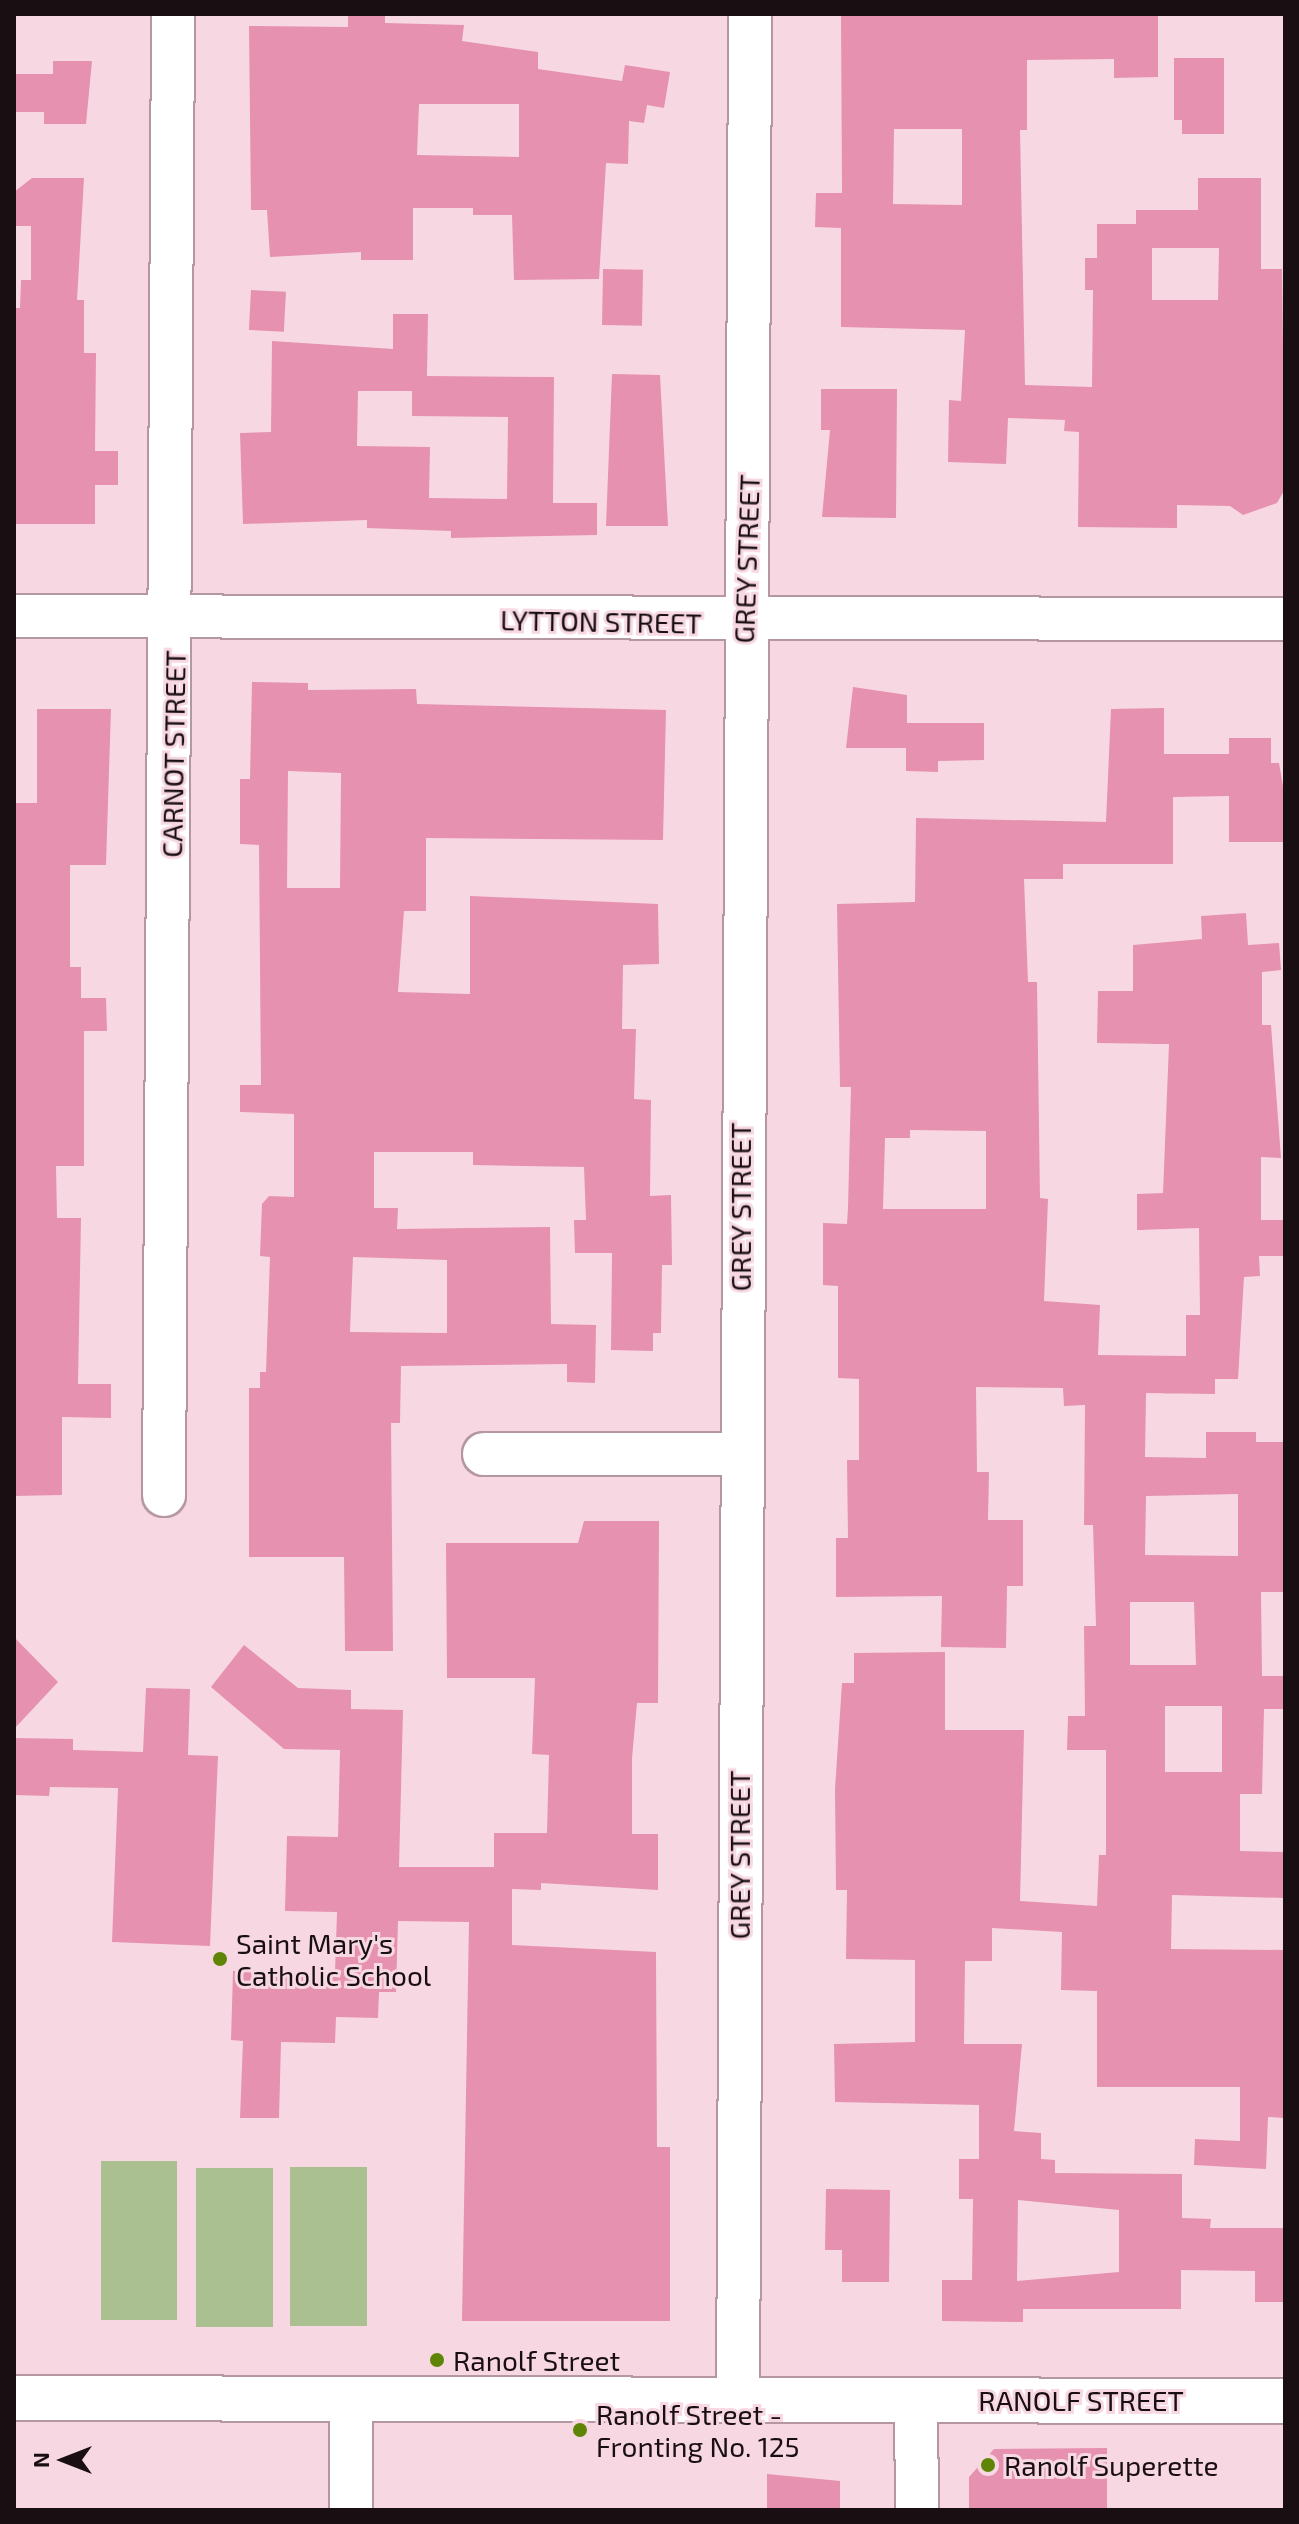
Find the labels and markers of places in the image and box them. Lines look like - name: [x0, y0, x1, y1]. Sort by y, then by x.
- place label: Saint Mary's Catholic School: [236, 1926, 431, 1992]
- marker: Saint Mary's Catholic School: [211, 1950, 229, 1968]
- place label: Ranolf Street: [453, 2343, 621, 2377]
- marker: Ranolf Street: [428, 2351, 446, 2369]
- place label: Ranolf Street - Fronting No. 125: [596, 2397, 800, 2463]
- marker: Ranolf Street - Fronting No. 125: [571, 2421, 589, 2439]
- place label: Ranolf Superette: [1004, 2448, 1219, 2482]
- marker: Ranolf Superette: [979, 2456, 997, 2474]

